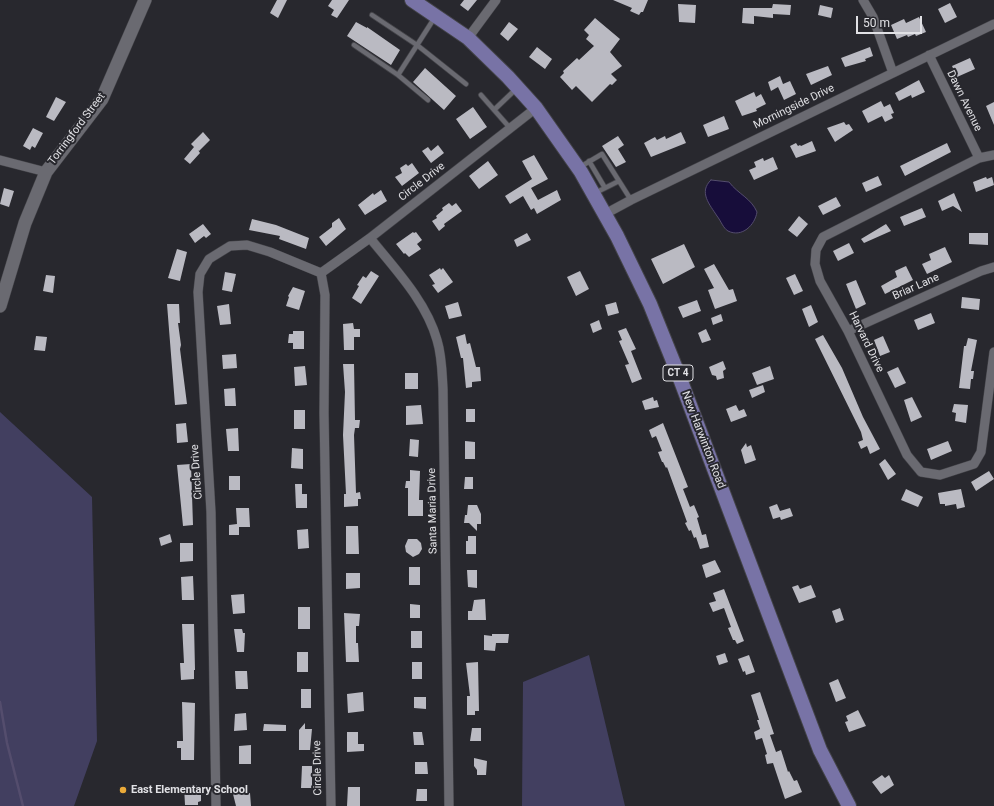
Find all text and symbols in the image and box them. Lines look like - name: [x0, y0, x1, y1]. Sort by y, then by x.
- scale bar: [858, 8, 924, 34]
- text: 50 m: [863, 16, 890, 30]
- street label: Dawn Avenue: [944, 68, 984, 134]
- street label: Morningside Drive: [751, 82, 837, 132]
- street label: Torringford Street: [46, 91, 108, 167]
- street label: Circle Drive: [396, 160, 448, 204]
- street label: Briar Lane: [891, 271, 941, 303]
- street label: Harvard Drive: [846, 309, 886, 375]
- road number: CT 4: [663, 365, 693, 381]
- street label: New Harwinton Road: [678, 389, 728, 491]
- street label: Circle Drive: [188, 444, 206, 500]
- street label: Santa Maria Drive: [426, 468, 440, 554]
- street label: Circle Drive: [311, 740, 325, 796]
- place label: East Elementary School: [131, 783, 248, 797]
- marker: East Elementary School: [118, 785, 128, 795]

